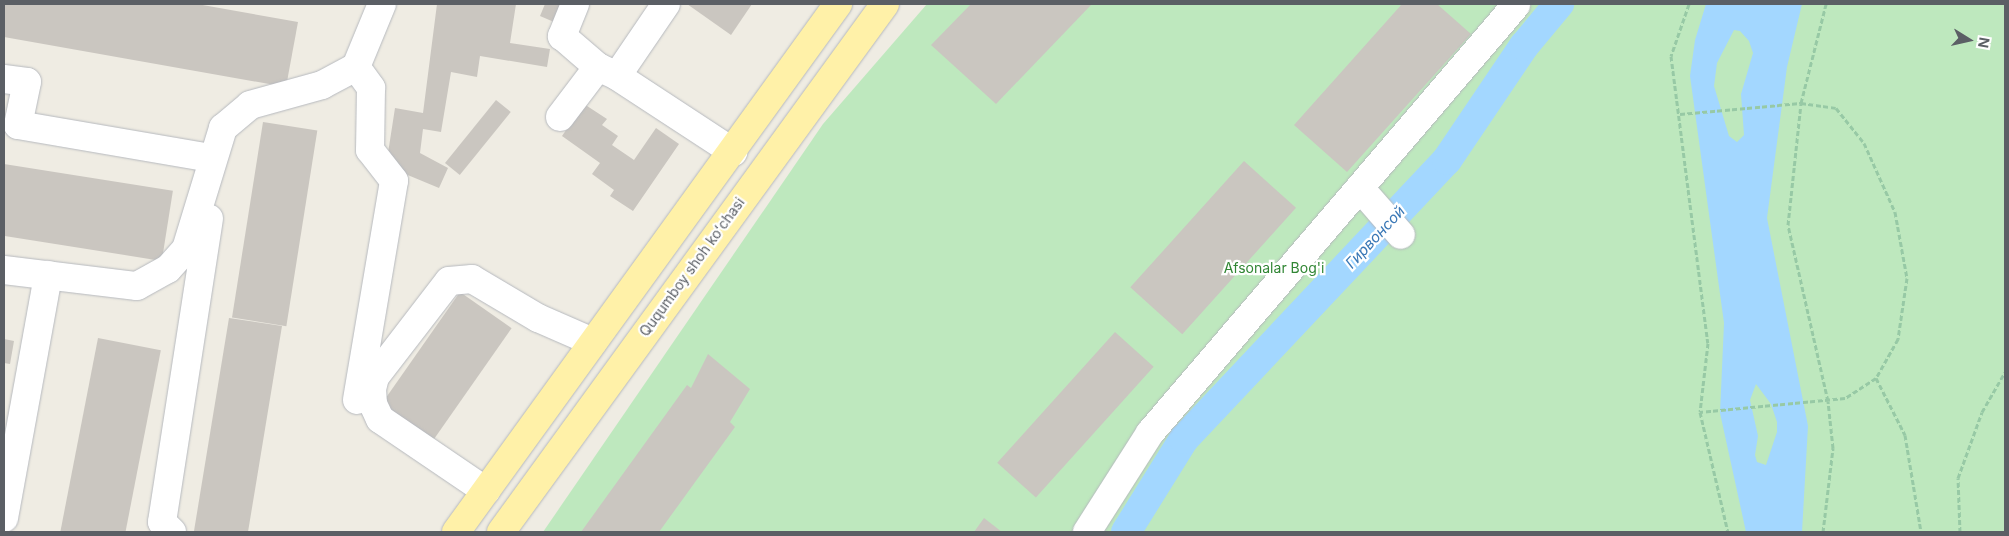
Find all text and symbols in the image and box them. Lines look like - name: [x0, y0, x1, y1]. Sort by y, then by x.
- north arrow: [1944, 15, 1994, 65]
- text: N: [1975, 36, 1994, 49]
- street label: Ququmboy shoh koʻchasi: [636, 194, 748, 340]
- water label: Гирвонсой: [1342, 202, 1408, 272]
- park label: Afsonalar Bog'i: [1224, 260, 1324, 276]

